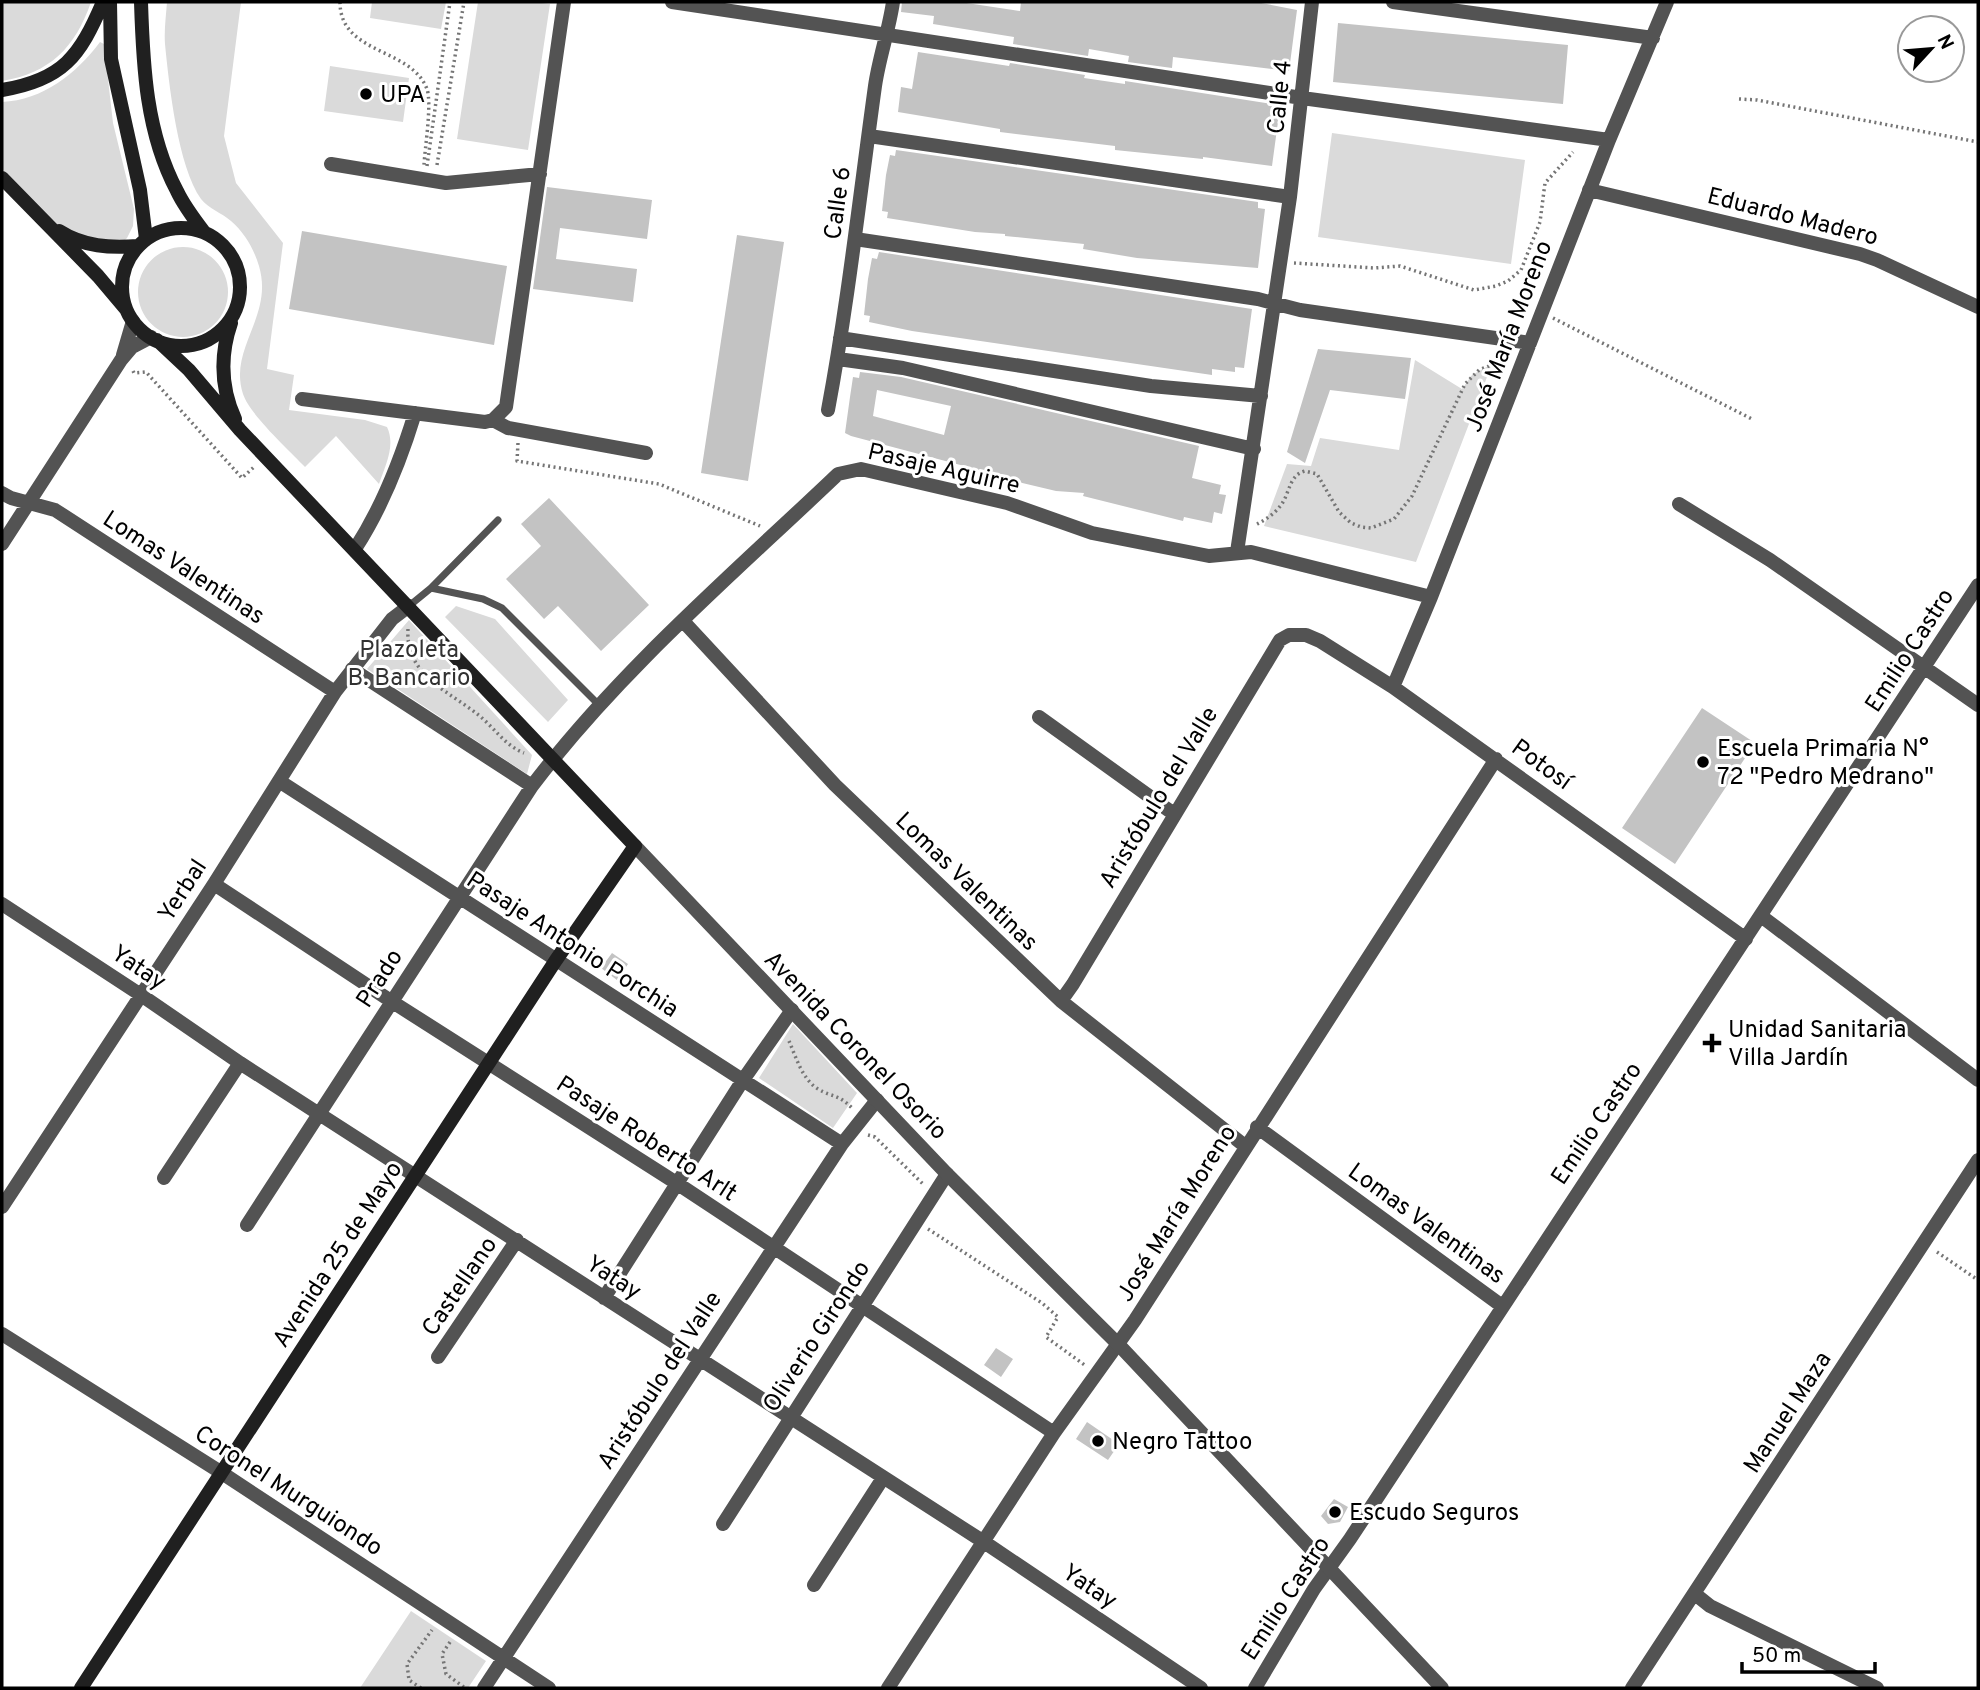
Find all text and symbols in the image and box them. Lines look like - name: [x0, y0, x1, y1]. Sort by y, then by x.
- north arrow: [1896, 14, 1966, 84]
- text: N: [1931, 31, 1958, 54]
- street label: Calle 4: [1262, 59, 1300, 136]
- place label: UPA: [380, 81, 425, 111]
- marker: UPA: [358, 86, 374, 102]
- street label: Calle 6: [819, 165, 859, 242]
- street label: Eduardo Madero: [1704, 182, 1881, 254]
- street label: José María Moreno: [1460, 237, 1560, 437]
- street label: Pasaje Aguirre: [864, 438, 1023, 502]
- street label: Lomas Valentinas: [96, 505, 270, 632]
- street label: Emilio Castro: [1860, 584, 1962, 719]
- park label: Plazoleta B. Bancario: [348, 636, 470, 694]
- street label: Aristóbulo del Valle: [1094, 702, 1226, 894]
- street label: Potosí: [1505, 734, 1579, 799]
- place label: Escuela Primaria N° 72 "Pedro Medrano": [1717, 735, 1934, 793]
- marker: Escuela Primaria N° 72 "Pedro Medrano": [1695, 754, 1711, 770]
- street label: Lomas Valentinas: [888, 807, 1043, 958]
- street label: Yerbal: [153, 854, 215, 928]
- street label: Pasaje Antonio Porchia: [460, 866, 684, 1026]
- street label: Yatay: [105, 939, 171, 998]
- street label: Prado: [351, 944, 411, 1014]
- street label: Avenida Coronel Osorio: [756, 946, 953, 1147]
- place label: Unidad Sanitaria Villa Jardín: [1728, 1016, 1906, 1074]
- marker: Unidad Sanitaria Villa Jardín: [1702, 1033, 1722, 1053]
- street label: Emilio Castro: [1546, 1057, 1650, 1191]
- street label: Pasaje Roberto Arlt: [550, 1070, 742, 1209]
- street label: José María Moreno: [1111, 1120, 1244, 1308]
- street label: Avenida 25 de Mayo: [267, 1156, 410, 1354]
- street label: Lomas Valentinas: [1341, 1157, 1510, 1292]
- street label: Castellano: [416, 1232, 505, 1343]
- street label: Yatay: [580, 1250, 646, 1308]
- street label: Oliverio Girondo: [757, 1256, 878, 1419]
- street label: Aristóbulo del Valle: [592, 1286, 730, 1476]
- street label: Manuel Maza: [1738, 1347, 1839, 1480]
- street label: Coronel Murguiondo: [188, 1420, 388, 1564]
- place label: Negro Tattoo: [1112, 1428, 1252, 1458]
- marker: Negro Tattoo: [1090, 1433, 1106, 1449]
- place label: Escudo Seguros: [1349, 1499, 1519, 1529]
- marker: Escudo Seguros: [1327, 1504, 1343, 1520]
- street label: Emilio Castro: [1236, 1532, 1338, 1667]
- street label: Yatay: [1056, 1558, 1122, 1617]
- scale bar: [1742, 1630, 1875, 1674]
- text: 50 m: [1752, 1643, 1801, 1670]

